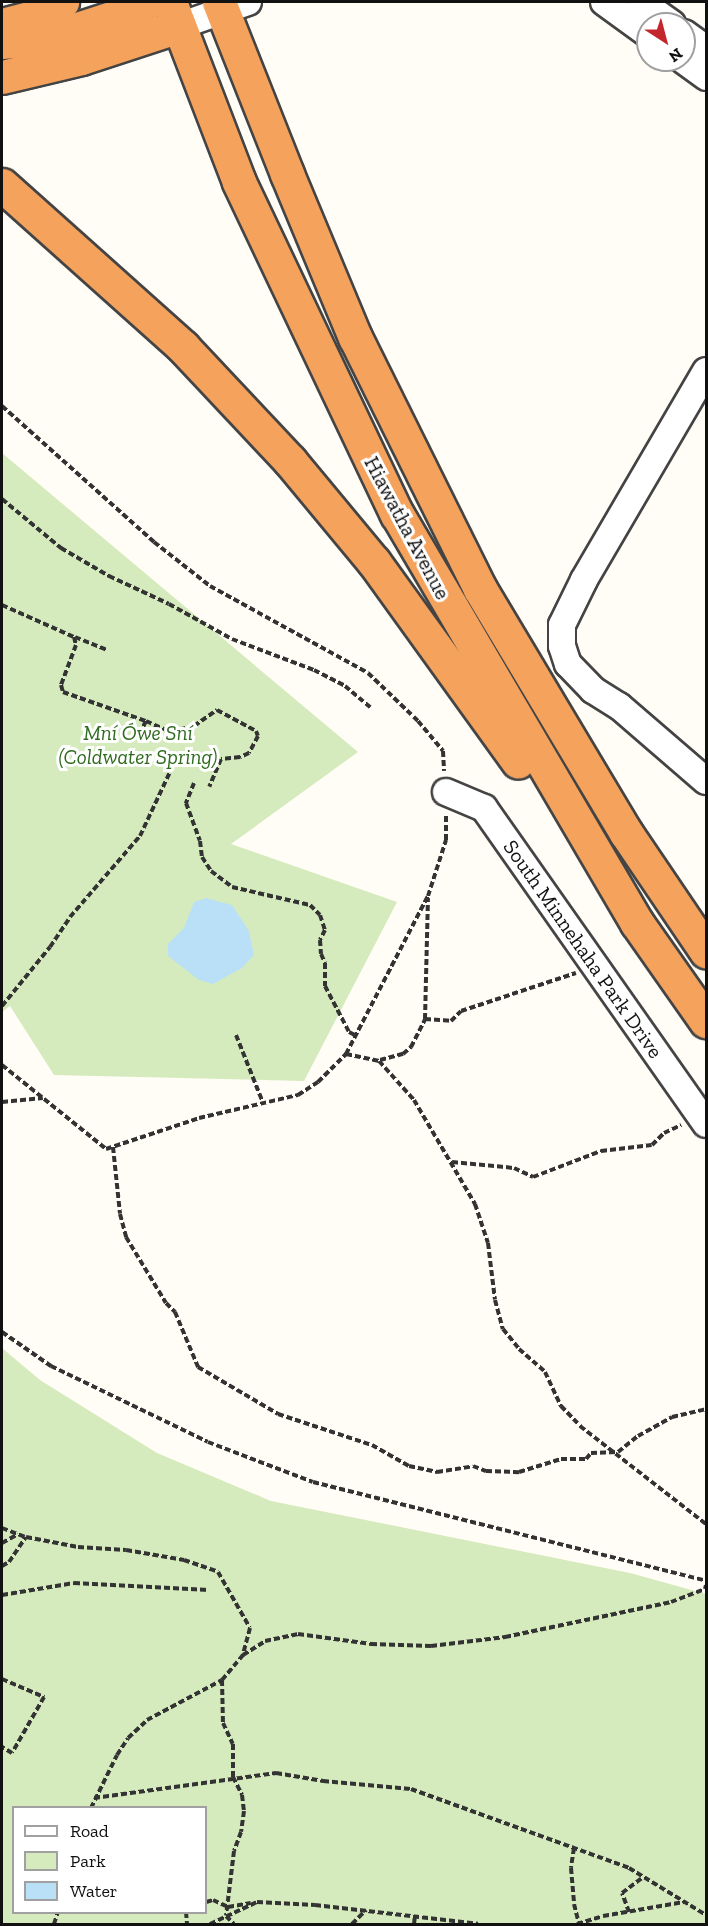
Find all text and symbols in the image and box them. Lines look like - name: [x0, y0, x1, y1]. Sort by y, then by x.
- north arrow: [636, 12, 696, 72]
- text: N: [665, 44, 686, 67]
- street label: Hiawatha Avenue: [359, 452, 455, 604]
- park label: Mní Ówe Sní (Coldwater Spring): [58, 720, 218, 770]
- street label: South Minnehaha Park Drive: [498, 835, 668, 1063]
- legend: [12, 1806, 207, 1914]
- text: Road: [70, 1820, 109, 1842]
- text: Park: [70, 1850, 106, 1872]
- text: Water: [70, 1880, 117, 1902]

